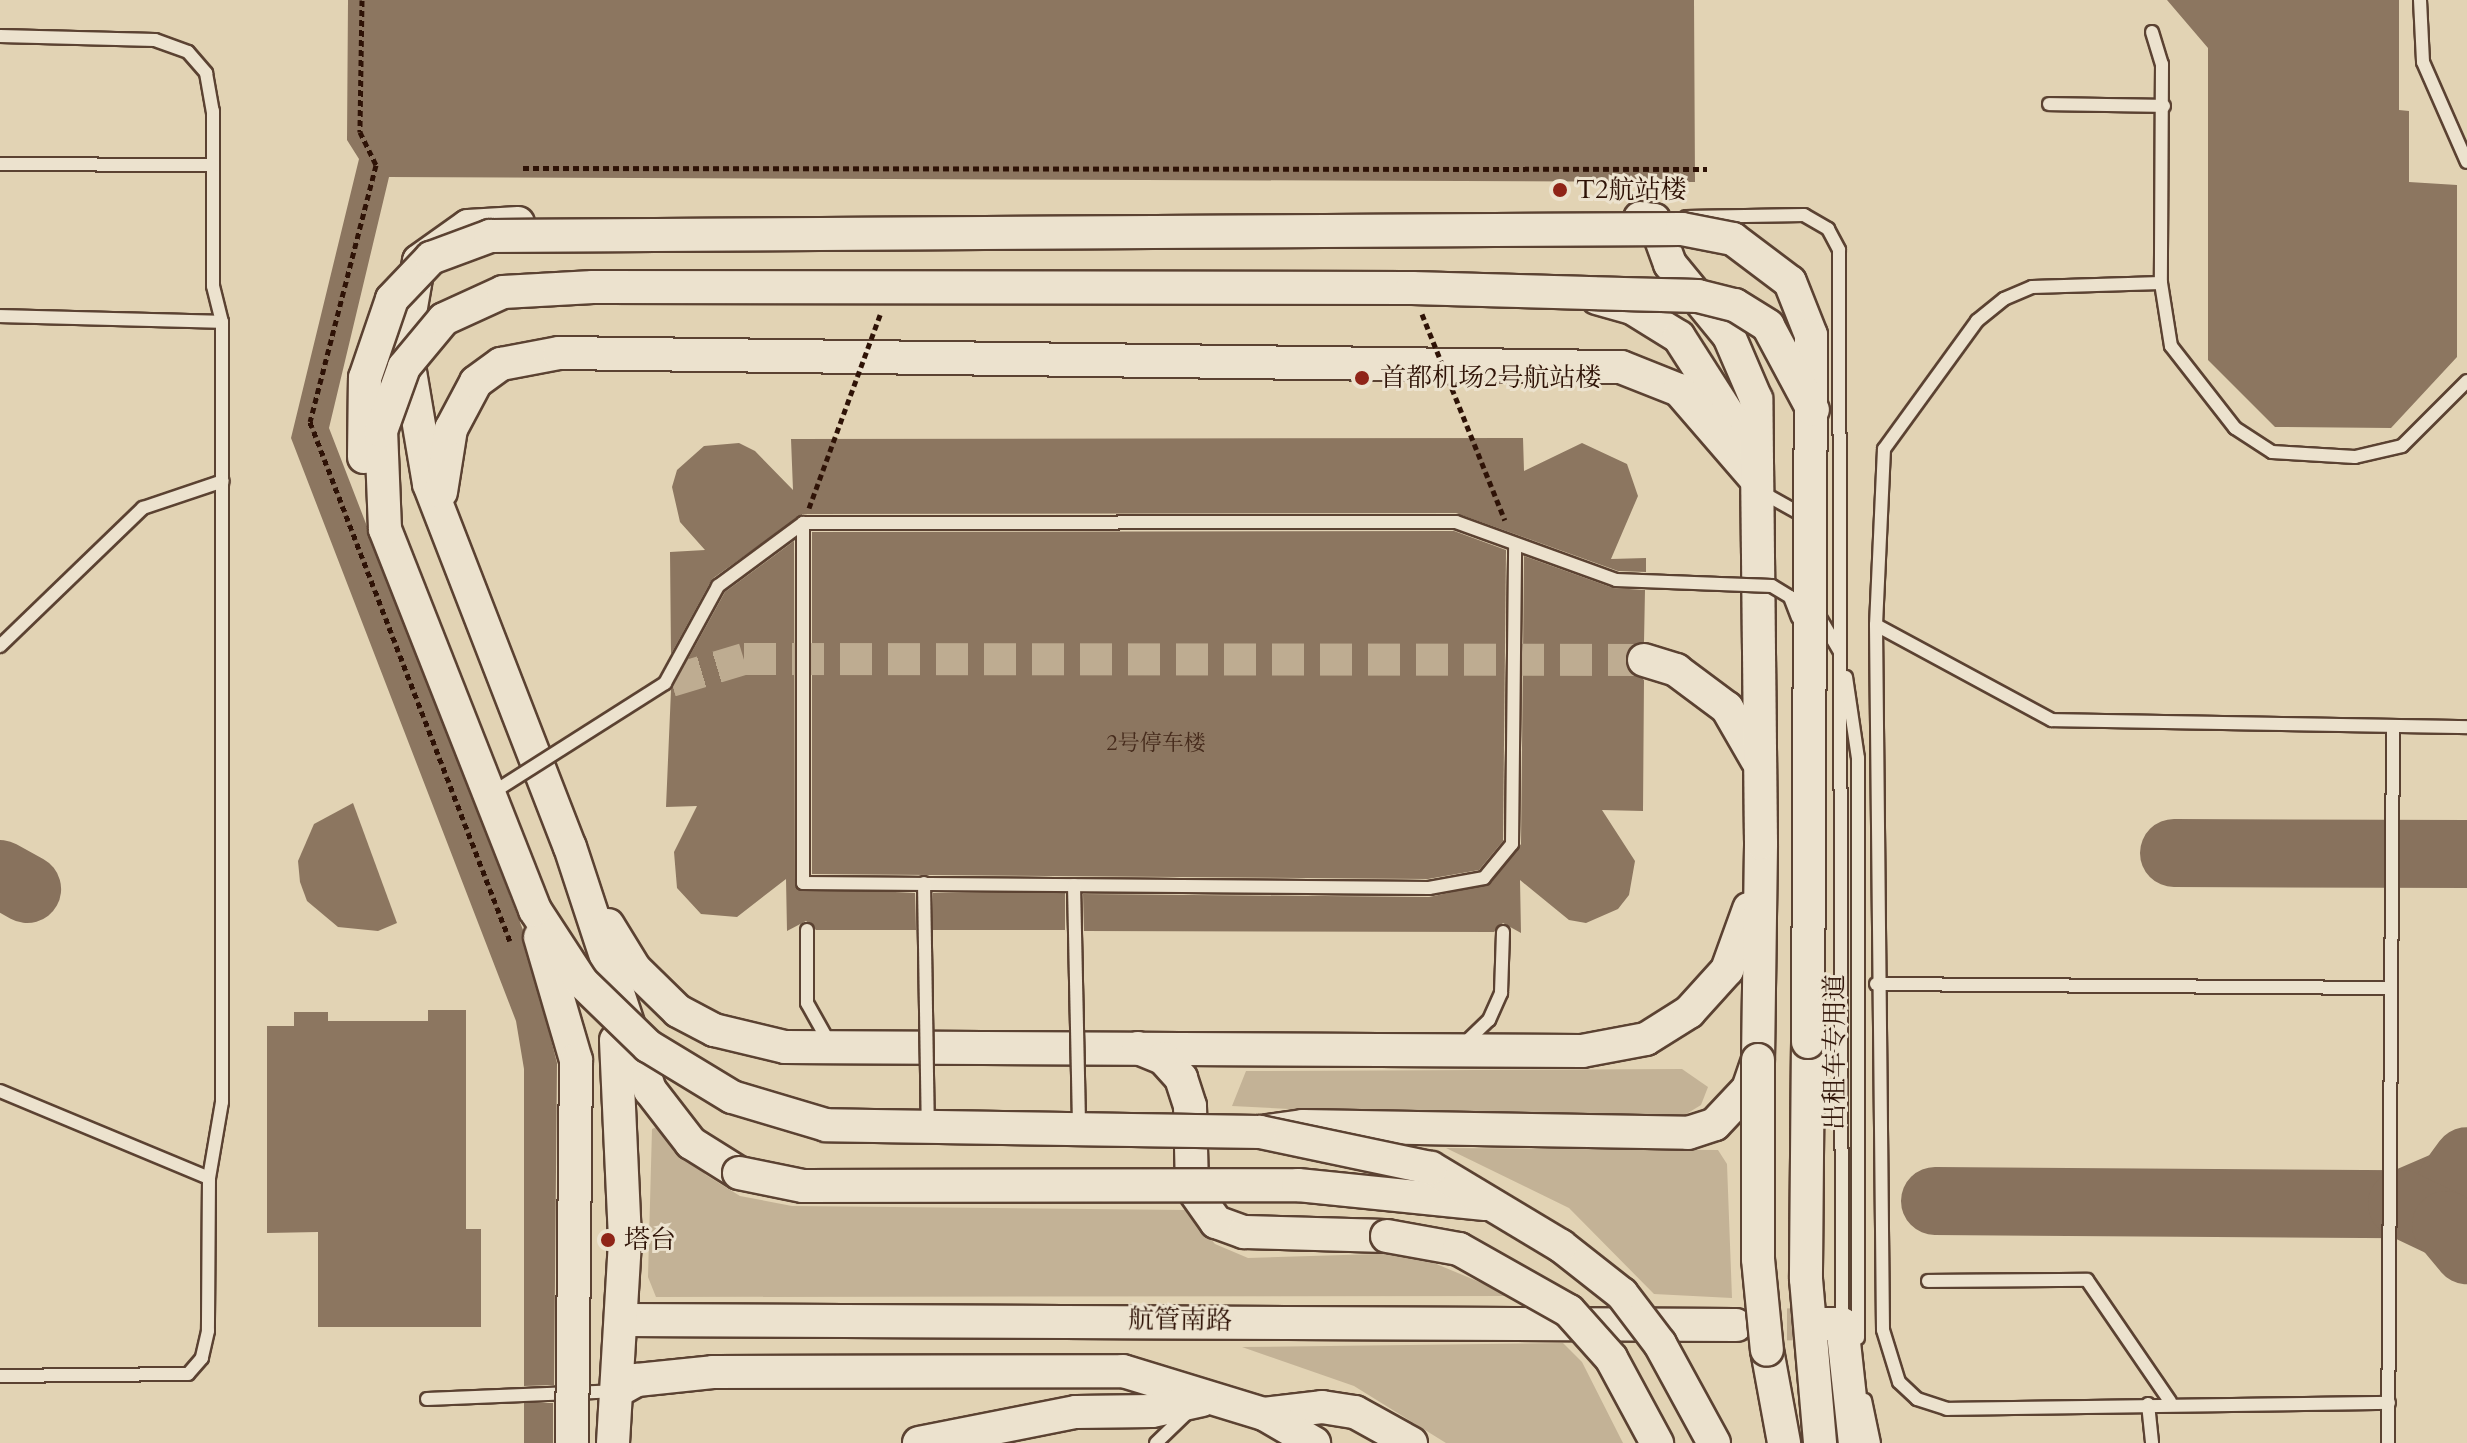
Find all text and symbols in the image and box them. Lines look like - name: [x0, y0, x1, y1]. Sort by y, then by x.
- place label: T2航站楼: [1576, 174, 1686, 206]
- marker: T2航站楼: [1551, 181, 1569, 199]
- place label: 首都机场2号航站楼: [1380, 362, 1601, 394]
- marker: 首都机场2号航站楼: [1351, 367, 1373, 389]
- house number: 2号停车楼: [1106, 731, 1206, 757]
- street label: 出租车专用道: [1819, 974, 1851, 1130]
- place label: 塔台: [624, 1224, 676, 1256]
- marker: 塔台: [599, 1231, 617, 1249]
- street label: 航管南路: [1128, 1303, 1232, 1337]

